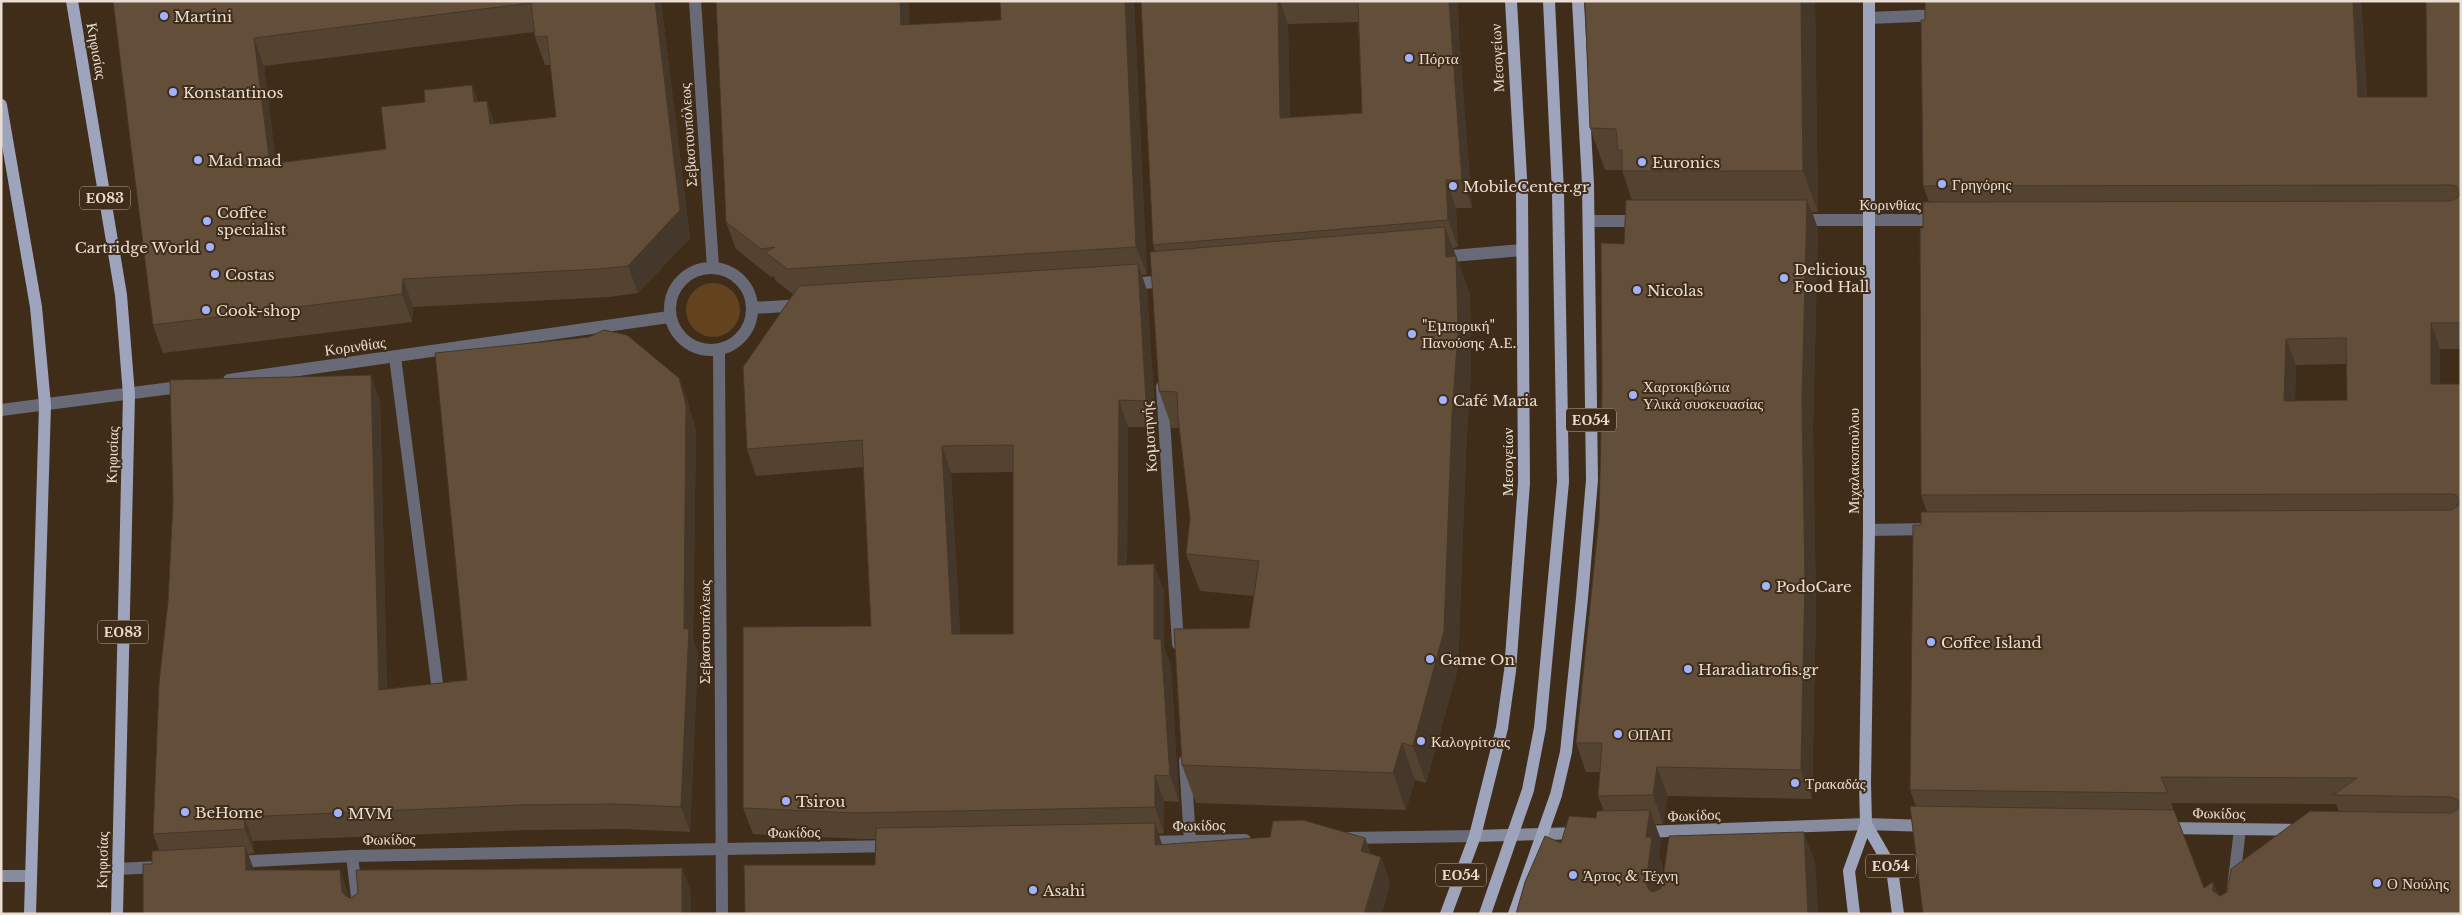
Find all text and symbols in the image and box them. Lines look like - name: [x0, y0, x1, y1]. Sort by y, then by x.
- place label: Martini: [174, 7, 232, 26]
- marker: Martini: [158, 10, 170, 22]
- street label: Κηφισίας: [83, 21, 111, 81]
- street label: Μεσογείων: [1486, 23, 1508, 93]
- place label: Πόρτα: [1419, 49, 1459, 68]
- marker: Πόρτα: [1403, 52, 1415, 64]
- street label: Σεβαστουπόλεως: [675, 82, 701, 188]
- place label: Konstantinos: [183, 83, 283, 102]
- marker: Konstantinos: [167, 86, 179, 98]
- place label: Mad mad: [208, 151, 282, 170]
- place label: Euronics: [1652, 153, 1720, 172]
- marker: Mad mad: [192, 154, 204, 166]
- marker: Euronics: [1636, 156, 1648, 168]
- place label: Γρηγόρης: [1952, 175, 2011, 194]
- place label: MobileCenter.gr: [1463, 177, 1590, 196]
- marker: Γρηγόρης: [1936, 178, 1948, 190]
- marker: MobileCenter.gr: [1447, 180, 1459, 192]
- road number: ΕΟ83: [80, 187, 130, 210]
- street label: Κορινθίας: [1859, 195, 1921, 214]
- place label: Coffee specialist: [217, 203, 287, 239]
- marker: Coffee specialist: [201, 215, 213, 227]
- place label: Cartridge World: [75, 238, 200, 257]
- marker: Cartridge World: [204, 241, 216, 253]
- place label: Delicious Food Hall: [1794, 260, 1870, 296]
- place label: Costas: [225, 265, 275, 284]
- marker: Costas: [209, 268, 221, 280]
- marker: Delicious Food Hall: [1778, 272, 1790, 284]
- place label: Nicolas: [1647, 281, 1704, 300]
- marker: Nicolas: [1631, 284, 1643, 296]
- place label: Cook-shop: [216, 301, 300, 320]
- marker: Cook-shop: [200, 304, 212, 316]
- place label: "Εμπορική" Πανούσης Α.Ε.: [1422, 316, 1517, 352]
- marker: "Εμπορική" Πανούσης Α.Ε.: [1406, 328, 1418, 340]
- street label: Κορινθίας: [323, 332, 387, 360]
- place label: Χαρτοκιβώτια Υλικά συσκευασίας: [1643, 377, 1763, 413]
- marker: Χαρτοκιβώτια Υλικά συσκευασίας: [1627, 389, 1639, 401]
- place label: Café Maria: [1453, 391, 1538, 410]
- marker: Café Maria: [1437, 394, 1449, 406]
- street label: Κομοτηνής: [1137, 401, 1161, 473]
- road number: ΕΟ54: [1566, 408, 1616, 432]
- street label: Μιχαλακοπούλου: [1844, 408, 1863, 514]
- street label: Κηφισίας: [102, 426, 122, 484]
- street label: Μεσογείων: [1498, 427, 1517, 496]
- place label: PodoCare: [1776, 577, 1852, 596]
- street label: Σεβαστουπόλεως: [695, 580, 714, 684]
- marker: PodoCare: [1760, 580, 1772, 592]
- road number: ΕΟ83: [98, 620, 148, 644]
- place label: Coffee Island: [1941, 633, 2042, 652]
- marker: Coffee Island: [1925, 636, 1937, 648]
- place label: Game On: [1440, 650, 1515, 669]
- marker: Game On: [1424, 653, 1436, 665]
- place label: Haradiatrofis.gr: [1698, 660, 1819, 679]
- marker: Haradiatrofis.gr: [1682, 663, 1694, 675]
- place label: ΟΠΑΠ: [1628, 725, 1671, 744]
- marker: ΟΠΑΠ: [1612, 728, 1624, 740]
- place label: Καλογρίτσας: [1431, 732, 1510, 751]
- marker: Καλογρίτσας: [1415, 735, 1427, 747]
- place label: Τρακαδάς: [1805, 774, 1866, 793]
- marker: Τρακαδάς: [1789, 777, 1801, 789]
- place label: Tsirou: [796, 792, 845, 811]
- marker: Tsirou: [780, 795, 792, 807]
- place label: BeHome: [195, 803, 263, 822]
- street label: Φωκίδος: [2192, 803, 2246, 823]
- place label: MVM: [348, 804, 392, 823]
- street label: Φωκίδος: [1667, 805, 1721, 825]
- marker: BeHome: [179, 806, 191, 818]
- marker: MVM: [332, 807, 344, 819]
- street label: Φωκίδος: [1172, 815, 1226, 835]
- street label: Φωκίδος: [767, 822, 821, 842]
- street label: Φωκίδος: [362, 829, 416, 849]
- street label: Κηφισίας: [92, 831, 112, 889]
- road number: ΕΟ54: [1866, 854, 1916, 878]
- road number: ΕΟ54: [1436, 864, 1486, 886]
- place label: Άρτος & Τέχνη: [1583, 866, 1678, 885]
- marker: Άρτος & Τέχνη: [1567, 869, 1579, 881]
- place label: Ο Νούλης: [2387, 874, 2449, 893]
- marker: Ο Νούλης: [2371, 877, 2383, 889]
- place label: Asahi: [1042, 881, 1085, 900]
- marker: Asahi: [1027, 884, 1039, 896]

